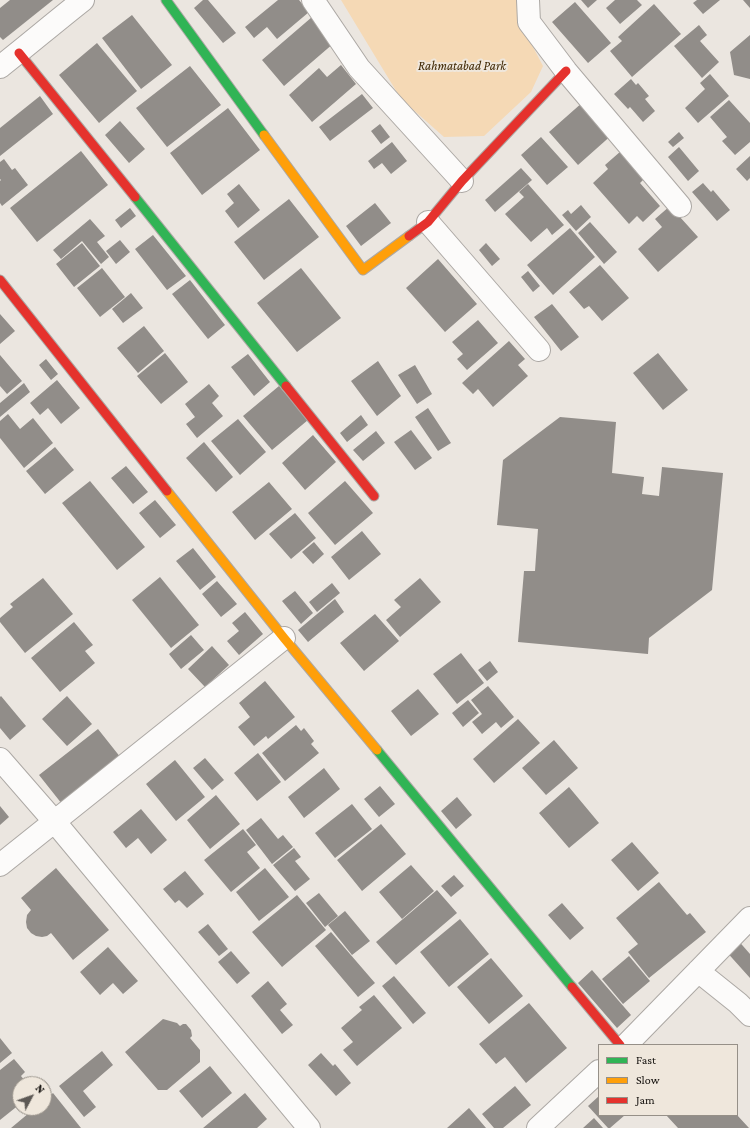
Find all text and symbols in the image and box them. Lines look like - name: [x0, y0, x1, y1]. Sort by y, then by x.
- park label: Rahmatabad Park: [418, 58, 506, 74]
- legend: [598, 1044, 738, 1116]
- text: Fast: [636, 1053, 656, 1067]
- text: Slow: [636, 1073, 660, 1087]
- north arrow: [12, 1076, 52, 1116]
- text: N: [33, 1082, 47, 1096]
- text: Jam: [636, 1093, 655, 1107]

